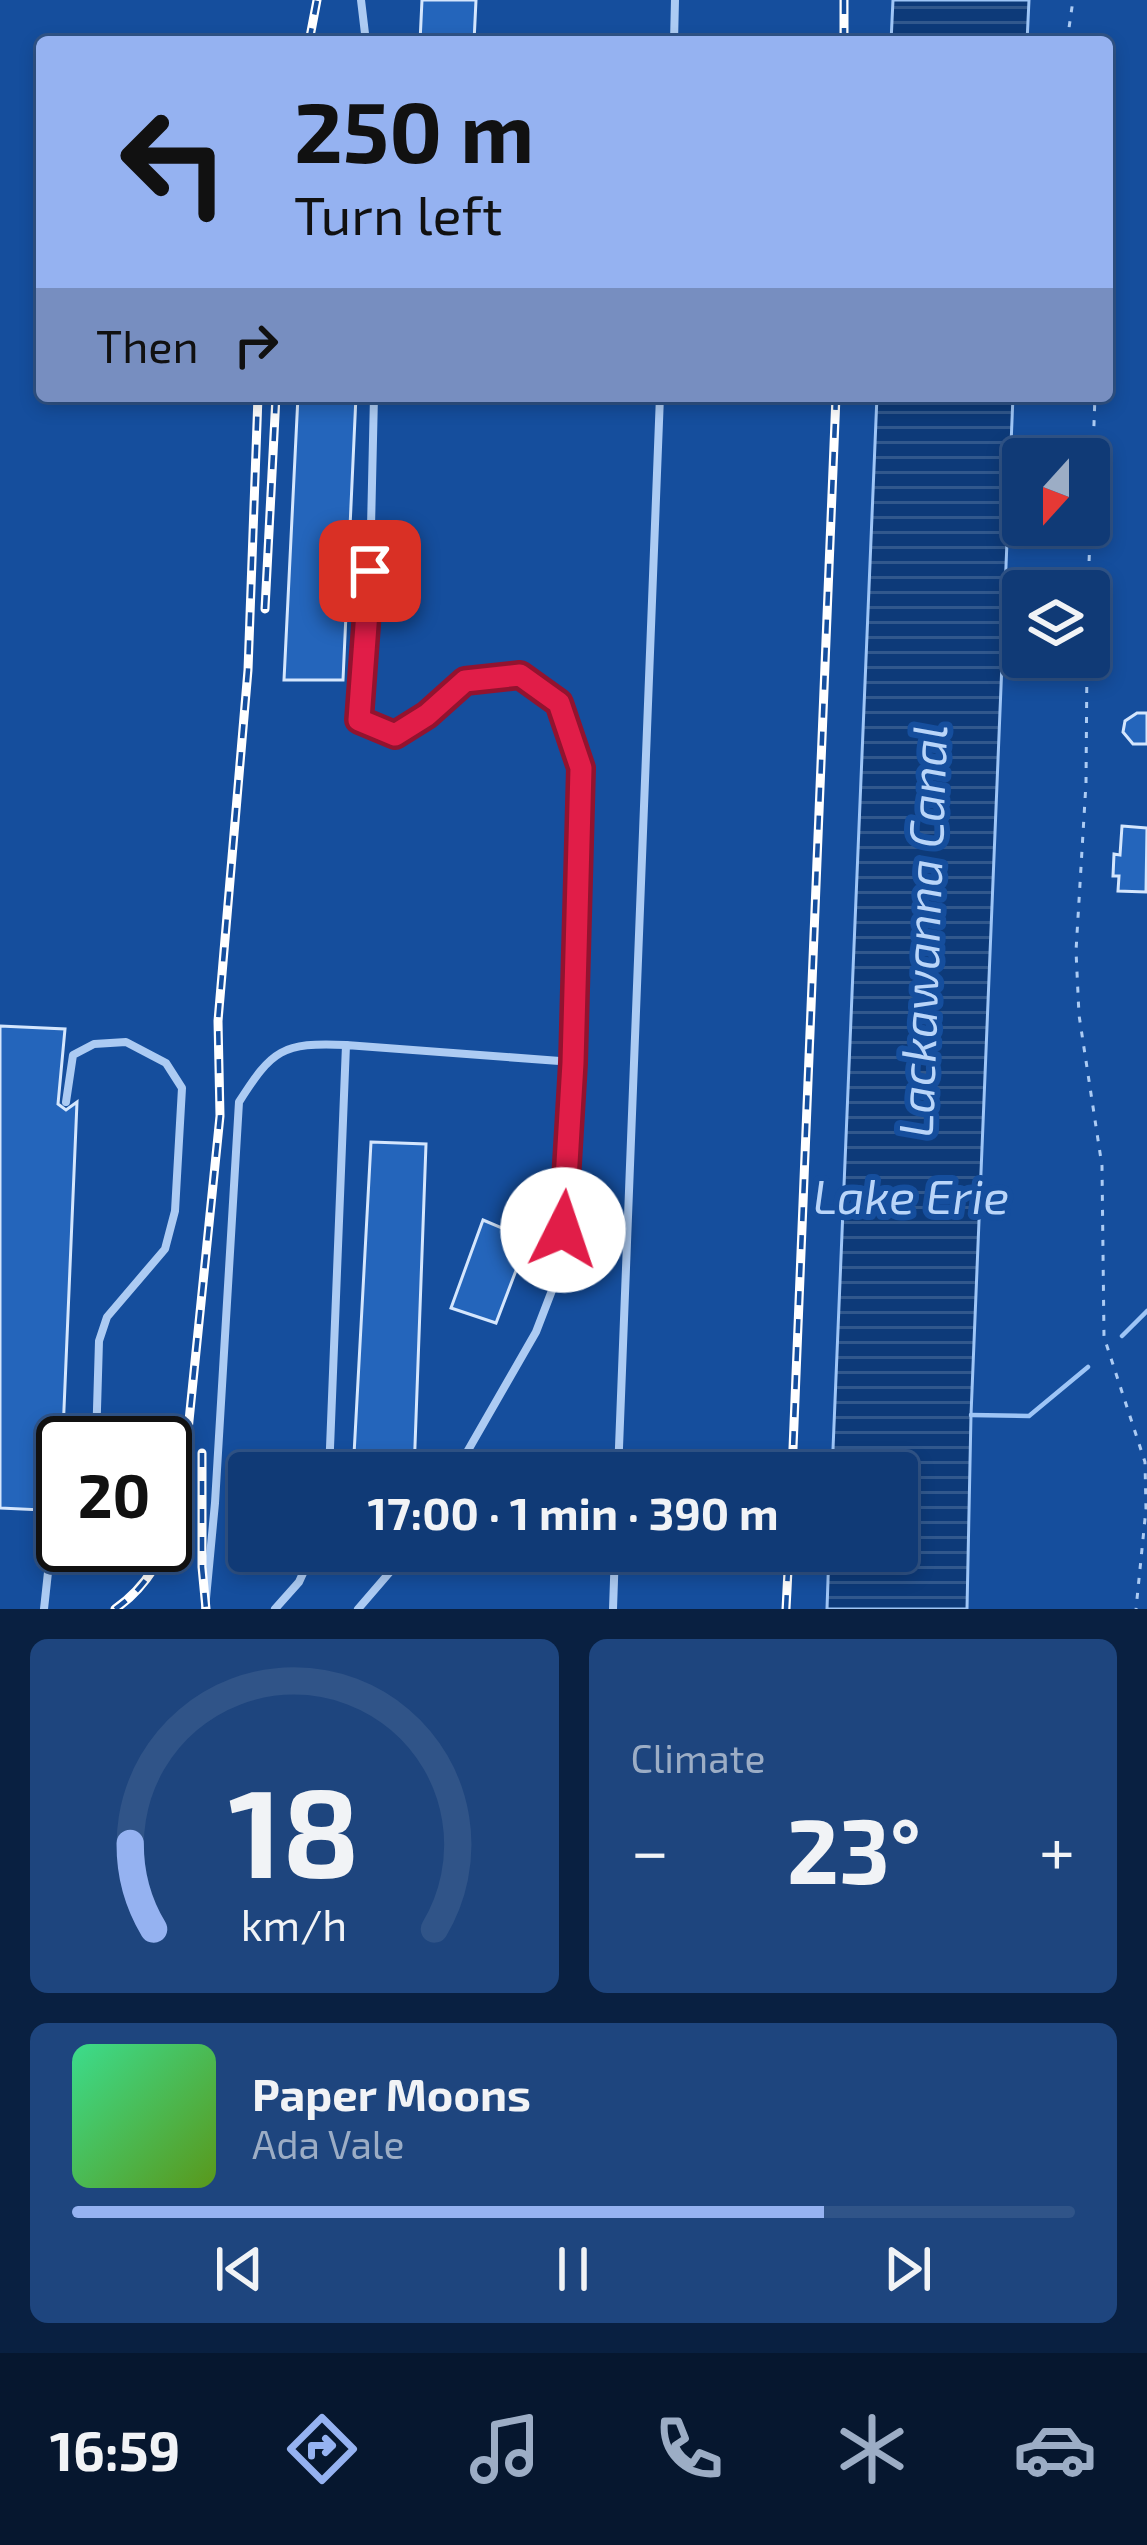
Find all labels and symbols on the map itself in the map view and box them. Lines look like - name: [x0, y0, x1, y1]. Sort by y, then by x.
- north arrow: [1002, 438, 1110, 546]
- pin: [319, 520, 421, 622]
- water label: Lackawanna Canal: [885, 723, 957, 1138]
- water label: Lake Erie: [813, 1166, 1009, 1224]
- position arrow: [500, 1167, 626, 1293]
- speed limit sign: 20: [36, 1416, 192, 1572]

